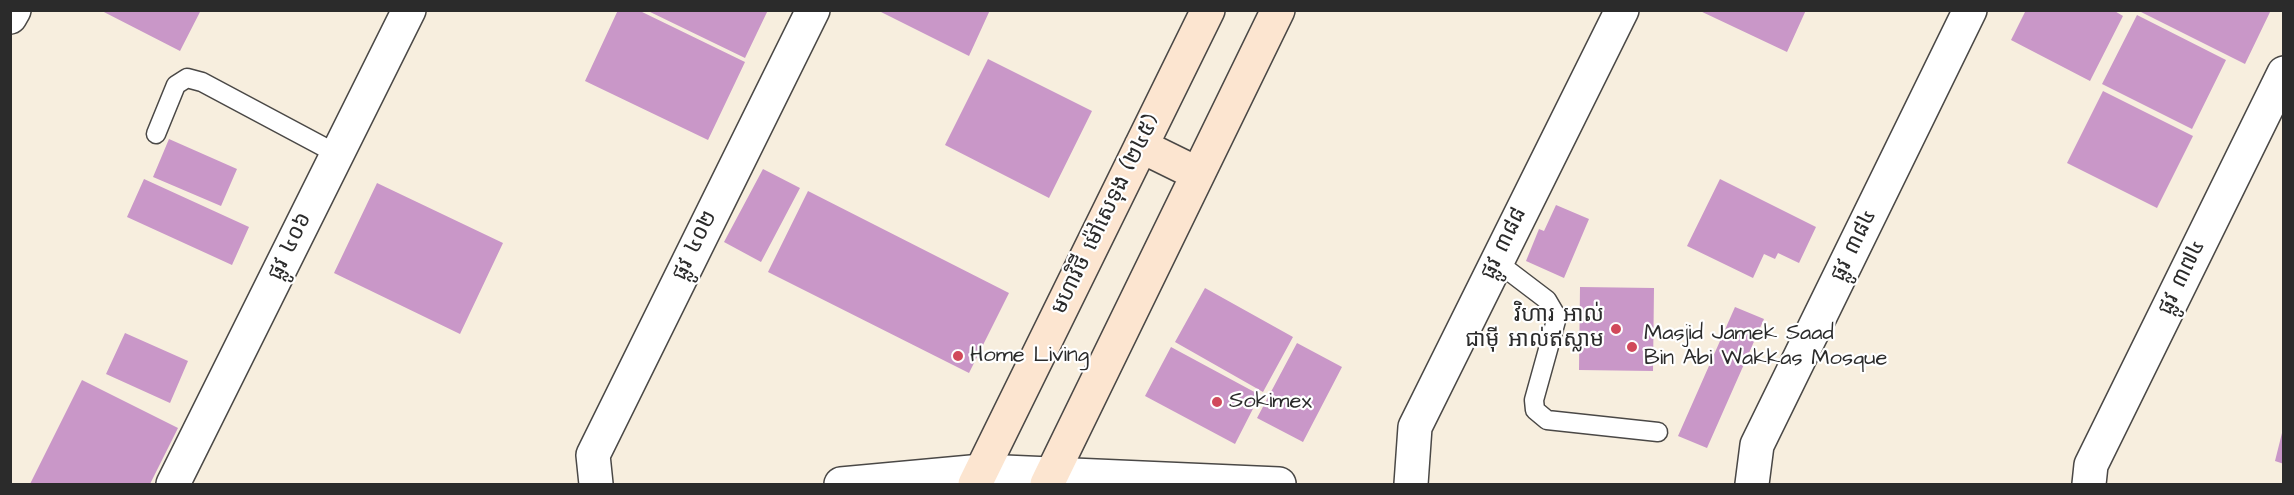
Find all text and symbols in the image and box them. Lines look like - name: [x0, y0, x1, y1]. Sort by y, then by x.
- street label: មហាវិថី ម៉ៅសេទុង (២៤៥): [1047, 111, 1167, 319]
- street label: ផ្លូវ ៣៨៨: [1476, 204, 1534, 284]
- street label: ផ្លូវ ៣៨៤: [1826, 206, 1884, 286]
- street label: ផ្លូវ ៤០២: [668, 207, 724, 285]
- street label: ផ្លូវ ៤០៦: [263, 209, 319, 285]
- street label: ផ្លូវ ៣៧៤: [2154, 236, 2212, 320]
- place label: វិហារ អាល់ ជាម៉ី អាល់ឥស្លាម: [1465, 303, 1604, 354]
- place label: Masjid Jamek Saad Bin Abi Wakkas Mosque: [1644, 321, 1887, 372]
- marker: វិហារ អាល់ ជាម៉ី អាល់ឥស្លាម: [1609, 322, 1623, 336]
- marker: Masjid Jamek Saad Bin Abi Wakkas Mosque: [1625, 340, 1639, 354]
- place label: Home Living: [970, 343, 1089, 369]
- marker: Home Living: [951, 349, 965, 363]
- place label: Sokimex: [1229, 389, 1312, 415]
- marker: Sokimex: [1210, 395, 1224, 409]

